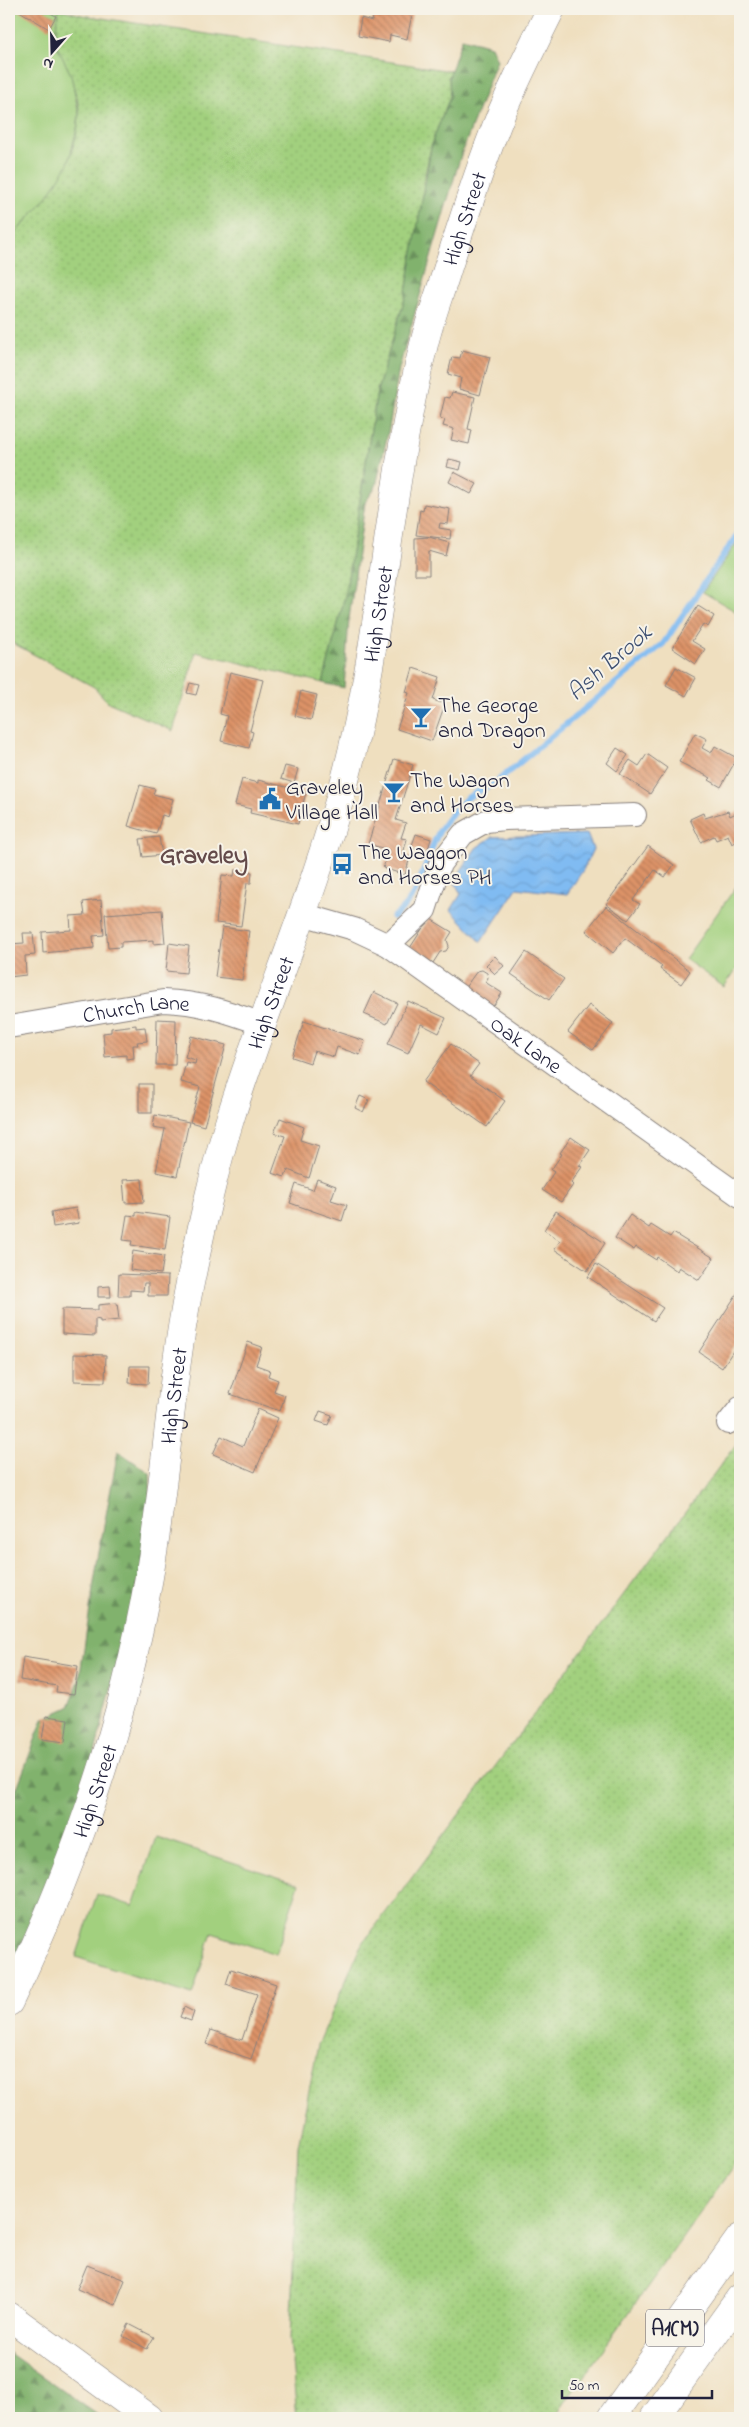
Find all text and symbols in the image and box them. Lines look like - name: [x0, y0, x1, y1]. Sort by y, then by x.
- north arrow: [28, 28, 78, 78]
- text: N: [40, 51, 56, 74]
- street label: High Street: [436, 167, 497, 270]
- street label: High Street: [357, 563, 403, 665]
- water label: Ash Brook: [560, 616, 662, 711]
- place label: The George and Dragon: [438, 691, 546, 749]
- bar icon: The George and Dragon: [408, 704, 434, 730]
- place label: The Wagon and Horses: [410, 766, 514, 823]
- place label: Graveley Village Hall: [285, 773, 378, 831]
- bar icon: The Wagon and Horses: [381, 779, 407, 805]
- public building icon: Graveley Village Hall: [257, 786, 283, 812]
- place label: The Waggon and Horses PH: [358, 838, 492, 895]
- district label: Graveley: [160, 839, 248, 876]
- bus stop icon: The Waggon and Horses PH: [329, 851, 355, 877]
- street label: High Street: [241, 952, 305, 1054]
- street label: Church Lane: [81, 988, 192, 1033]
- street label: Oak Lane: [482, 1009, 568, 1083]
- street label: High Street: [154, 1345, 198, 1446]
- street label: High Street: [67, 1740, 128, 1843]
- road number: A1(M): [646, 2310, 704, 2346]
- scale bar: [562, 2367, 712, 2399]
- text: 50 m: [569, 2375, 600, 2397]

